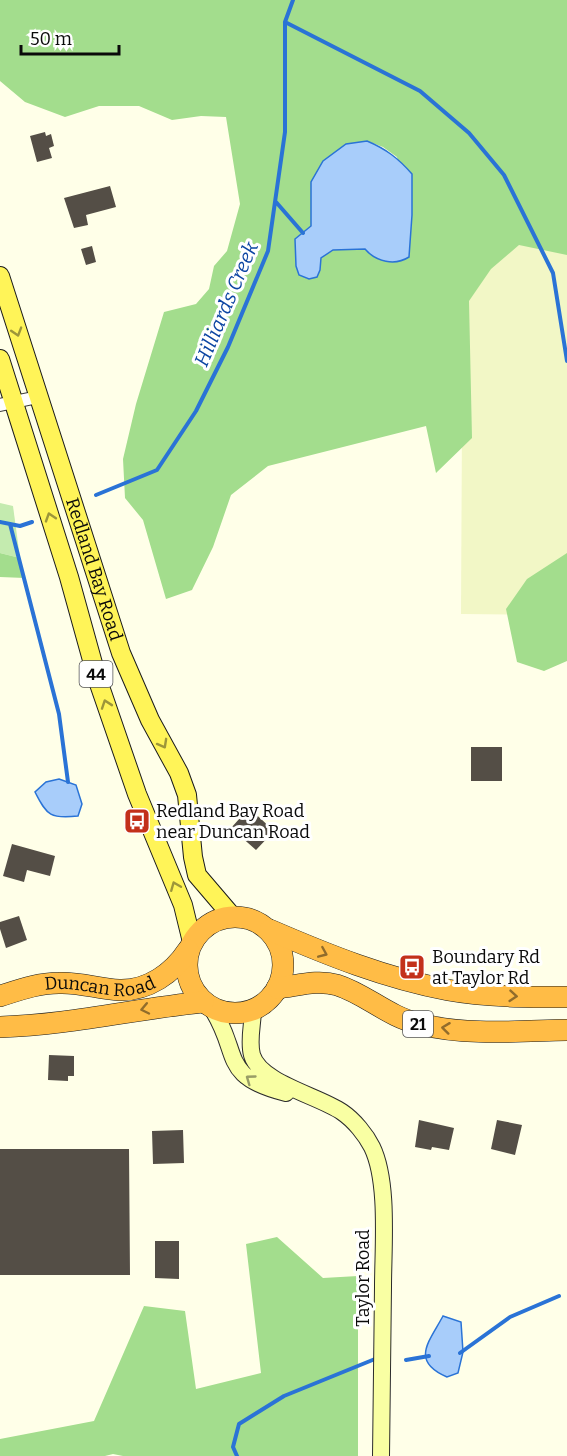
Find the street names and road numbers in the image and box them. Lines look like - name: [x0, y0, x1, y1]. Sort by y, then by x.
- street label: Redland Bay Road: [61, 495, 127, 644]
- road number: 44: [80, 661, 112, 687]
- street label: Duncan Road: [44, 972, 159, 1001]
- road number: 21: [403, 1011, 433, 1037]
- street label: Taylor Road: [352, 1229, 374, 1327]

